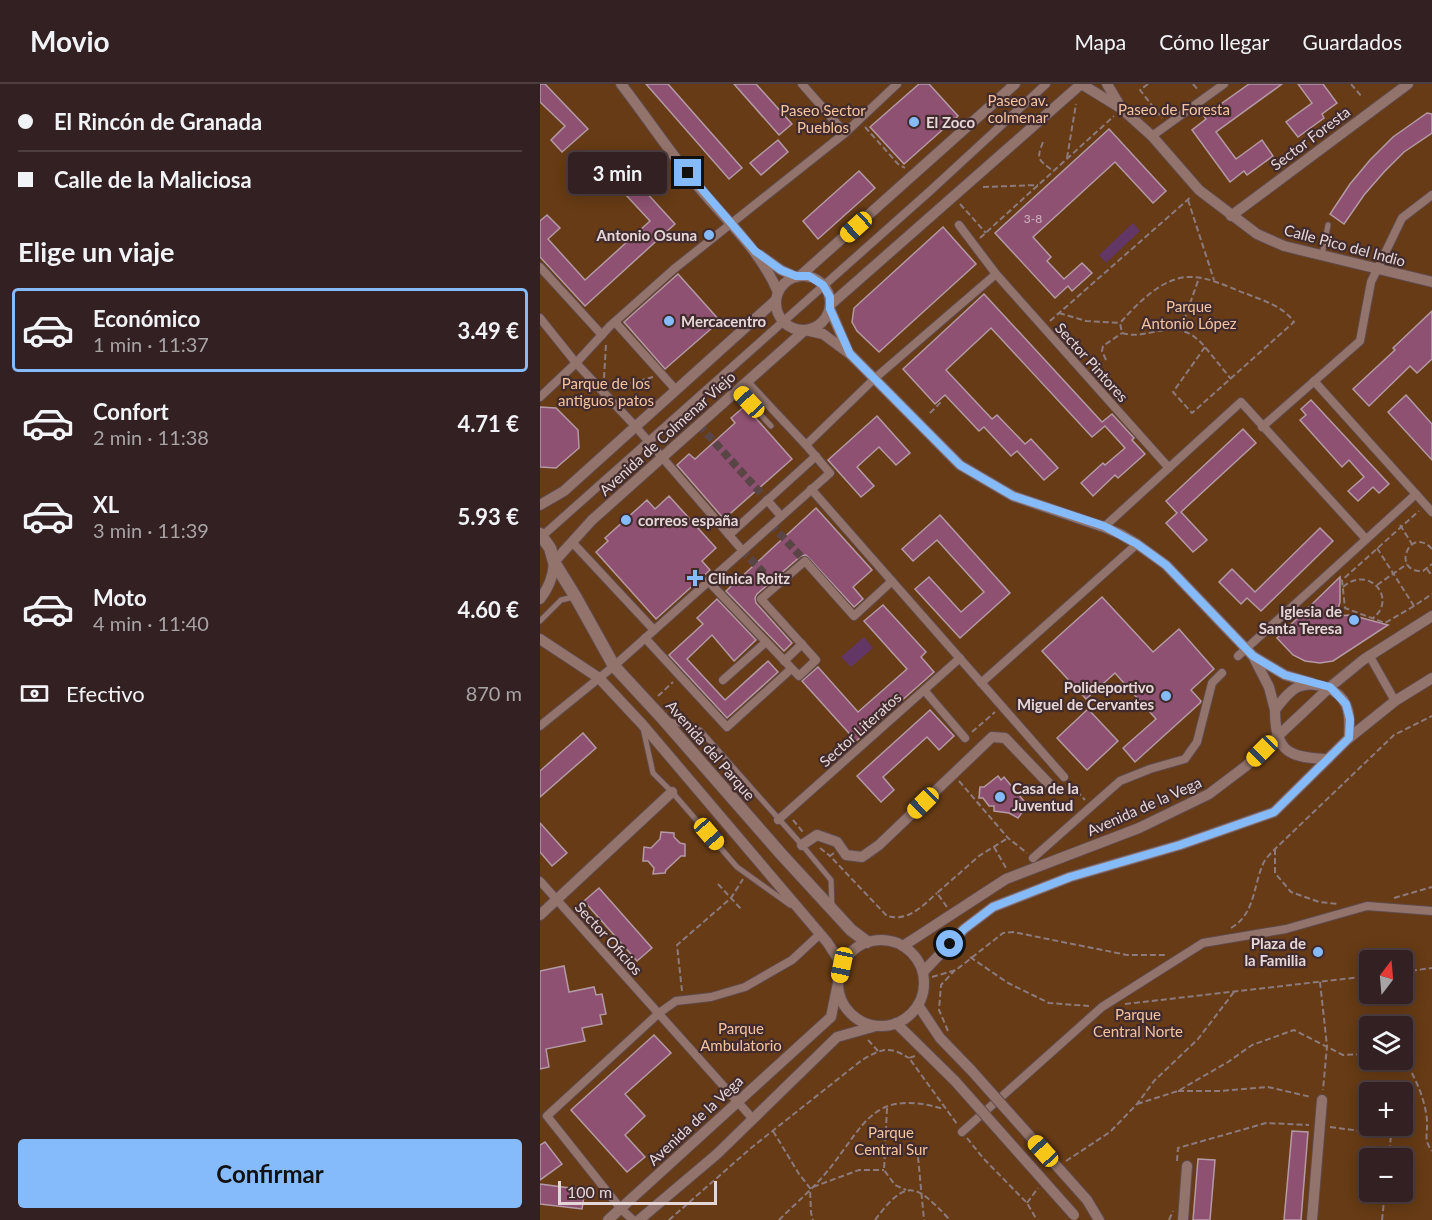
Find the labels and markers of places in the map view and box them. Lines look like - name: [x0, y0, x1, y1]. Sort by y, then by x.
- place label: El Zoco: [926, 113, 975, 131]
- marker: El Zoco: [907, 115, 921, 129]
- place label: Antonio Osuna: [595, 226, 697, 244]
- marker: Antonio Osuna: [702, 228, 716, 242]
- place label: Mercacentro: [681, 312, 767, 330]
- marker: Mercacentro: [662, 314, 676, 328]
- place label: correos españa: [638, 511, 738, 529]
- marker: correos españa: [619, 513, 633, 527]
- marker: Clinica Roitz: [686, 569, 704, 587]
- place label: Clinica Roitz: [708, 569, 790, 587]
- place label: Iglesia de Santa Teresa: [1259, 602, 1342, 637]
- marker: Iglesia de Santa Teresa: [1347, 613, 1361, 627]
- place label: Polideportivo Miguel de Cervantes: [1017, 678, 1154, 713]
- marker: Polideportivo Miguel de Cervantes: [1159, 689, 1173, 703]
- place label: Casa de la Juventud: [1012, 779, 1079, 814]
- marker: Casa de la Juventud: [993, 790, 1007, 804]
- place label: Plaza de la Familia: [1244, 934, 1306, 969]
- marker: Plaza de la Familia: [1311, 945, 1325, 959]

